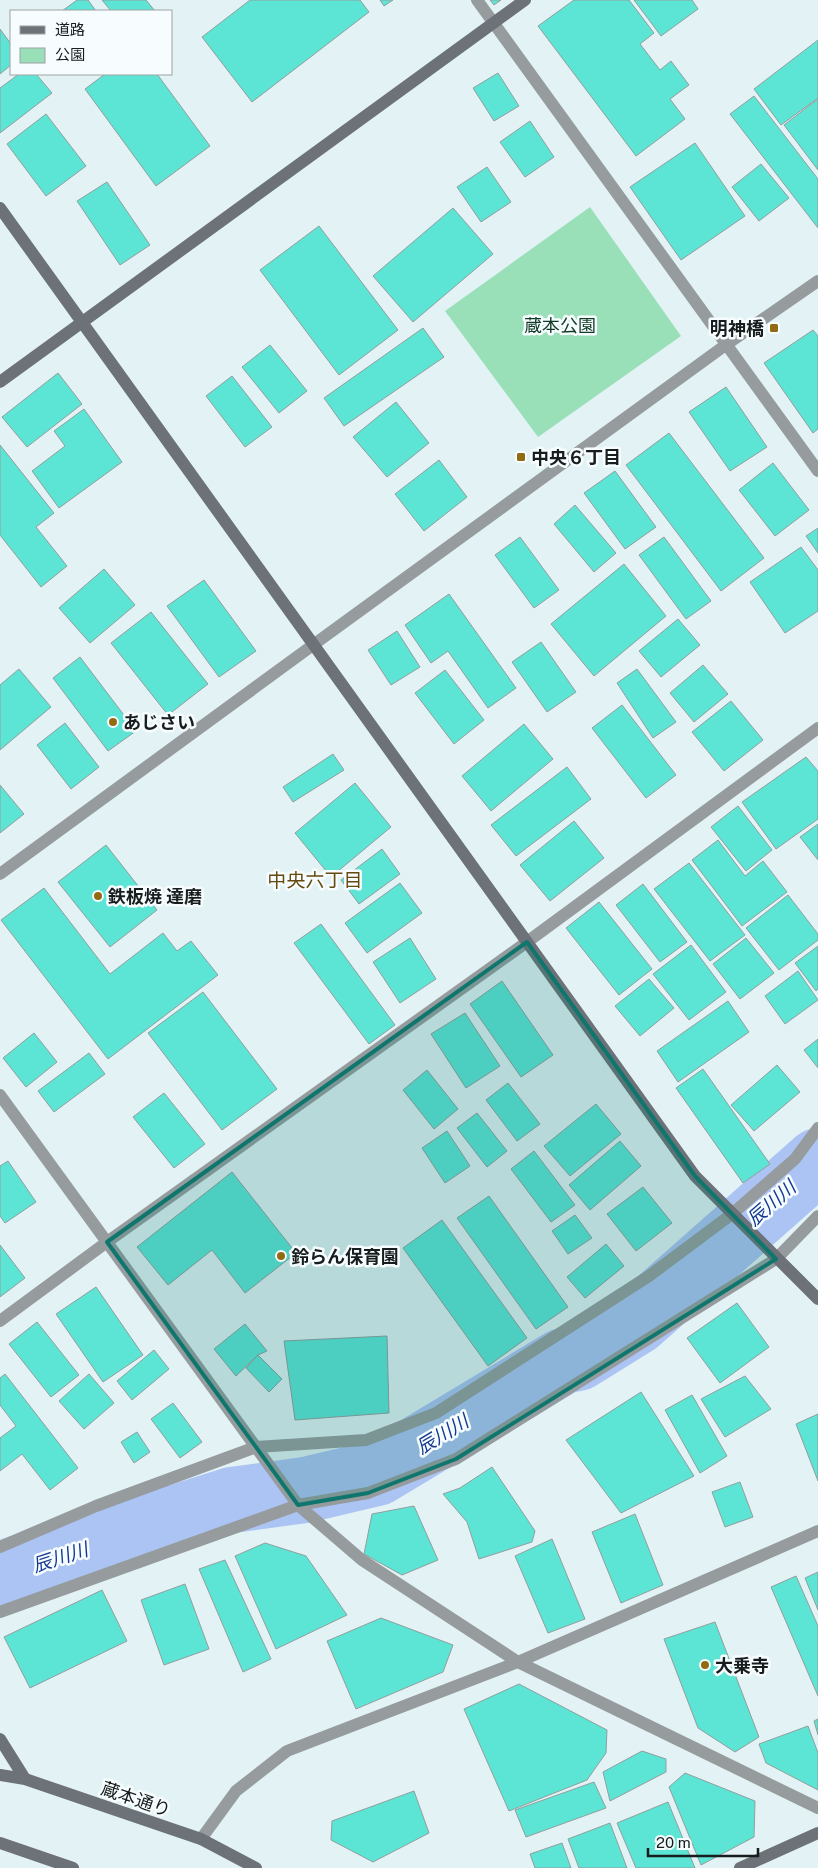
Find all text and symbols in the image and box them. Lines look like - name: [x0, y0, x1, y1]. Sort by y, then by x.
- legend: [10, 10, 172, 75]
- text: 道路: [55, 21, 85, 38]
- text: 公園: [55, 46, 85, 63]
- park label: 蔵本公園: [524, 315, 596, 336]
- place label: 明神橋: [710, 318, 764, 339]
- marker: 明神橋: [768, 322, 780, 334]
- place label: 中央６丁目: [531, 447, 621, 468]
- marker: 中央６丁目: [515, 451, 527, 463]
- place label: あじさい: [123, 712, 195, 733]
- marker: あじさい: [107, 716, 119, 728]
- district label: 中央六丁目: [267, 869, 363, 891]
- place label: 鉄板焼 達磨: [107, 886, 202, 907]
- marker: 鉄板焼 達磨: [92, 890, 104, 902]
- water label: 辰川川: [742, 1175, 801, 1230]
- place label: 鈴らん保育園: [291, 1246, 399, 1267]
- marker: 鈴らん保育園: [275, 1250, 287, 1262]
- water label: 辰川川: [412, 1409, 474, 1458]
- water label: 辰川川: [29, 1537, 92, 1576]
- place label: 大乗寺: [715, 1655, 769, 1676]
- marker: 大乗寺: [699, 1659, 711, 1671]
- street label: 蔵本通り: [99, 1777, 173, 1821]
- scale bar: [648, 1826, 758, 1858]
- text: 20 m: [656, 1834, 691, 1851]

